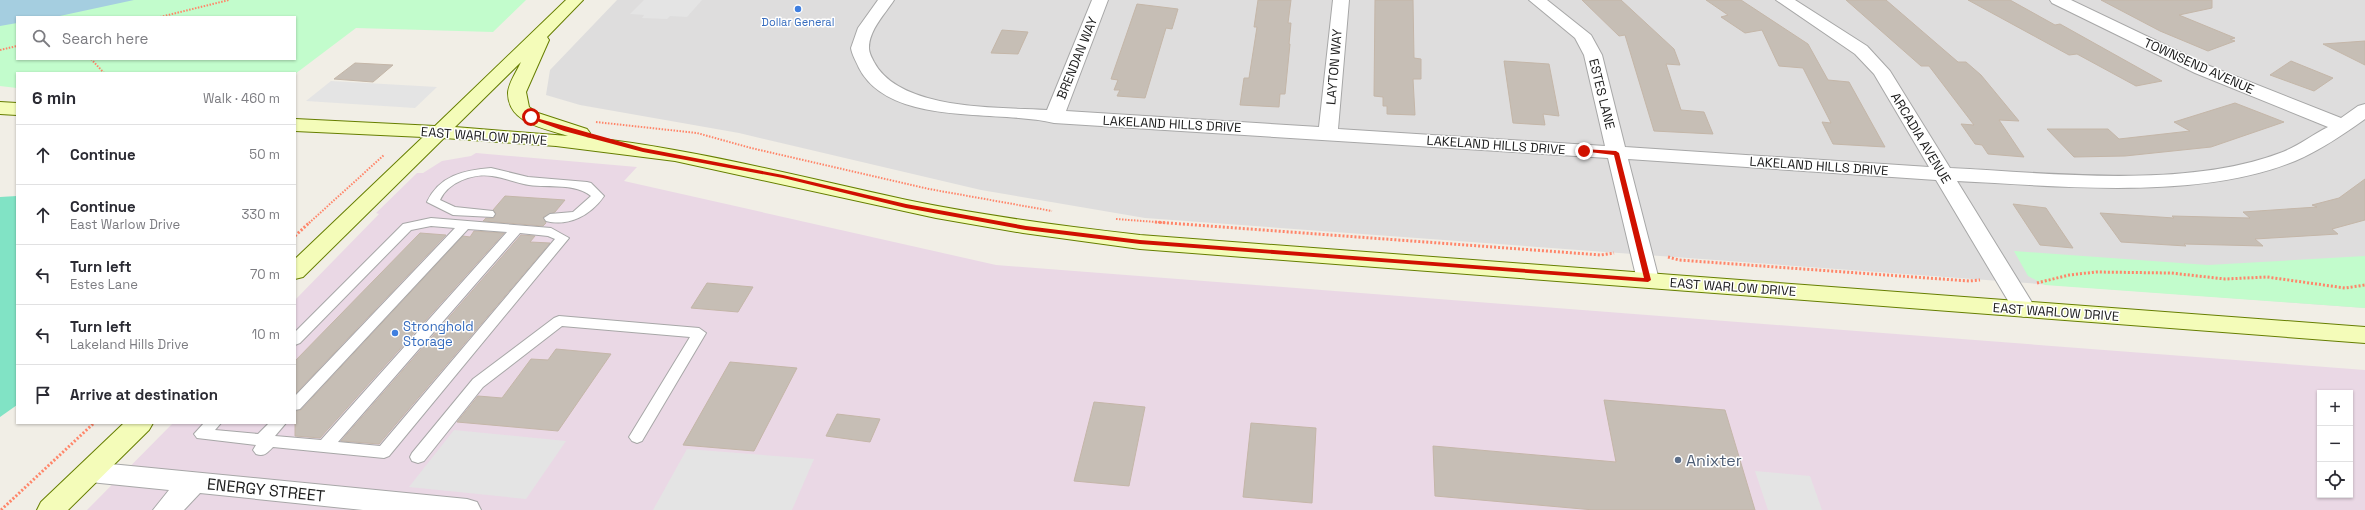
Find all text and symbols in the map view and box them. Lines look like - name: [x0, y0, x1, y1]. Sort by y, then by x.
- marker: Dollar General: [793, 4, 803, 14]
- street label: BRENDAN WAY: [1053, 14, 1101, 102]
- place label: Dollar General: [762, 15, 834, 29]
- search box: [16, 16, 296, 60]
- icon: search: [30, 27, 52, 49]
- street label: LAYTON WAY: [1322, 28, 1346, 106]
- text: Search here: [62, 29, 148, 48]
- street label: TOWNSEND AVENUE: [2141, 34, 2257, 98]
- street label: ESTES LANE: [1585, 57, 1619, 131]
- text: 6 min: [32, 87, 76, 109]
- street label: ARCADIA AVENUE: [1887, 89, 1955, 187]
- text: Walk · 460 m: [203, 90, 280, 107]
- route start: [522, 108, 540, 126]
- street label: LAKELAND HILLS DRIVE: [1102, 112, 1242, 136]
- street label: EAST WARLOW DRIVE: [420, 123, 548, 149]
- street label: LAKELAND HILLS DRIVE: [1426, 132, 1566, 158]
- route end: [1575, 142, 1593, 160]
- icon: ahead: [32, 144, 54, 166]
- text: Continue: [70, 145, 136, 164]
- text: 50 m: [249, 146, 280, 163]
- street label: LAKELAND HILLS DRIVE: [1749, 153, 1889, 179]
- text: Continue: [70, 197, 136, 216]
- icon: ahead: [32, 204, 54, 226]
- text: 330 m: [241, 206, 280, 223]
- text: East Warlow Drive: [70, 216, 180, 233]
- text: Turn left: [70, 257, 132, 276]
- icon: left: [32, 264, 54, 286]
- text: 70 m: [250, 266, 280, 283]
- street label: EAST WARLOW DRIVE: [1669, 274, 1797, 300]
- text: Estes Lane: [70, 276, 138, 293]
- street label: EAST WARLOW DRIVE: [1992, 299, 2120, 325]
- text: Turn left: [70, 317, 132, 336]
- place label: Stronghold Storage: [403, 318, 474, 350]
- icon: left: [32, 324, 54, 346]
- text: 10 m: [252, 326, 280, 343]
- marker: Stronghold Storage: [390, 328, 400, 338]
- text: Lakeland Hills Drive: [70, 336, 189, 353]
- icon: arrive: [32, 384, 54, 406]
- text: Arrive at destination: [70, 385, 218, 404]
- map controls: [2317, 390, 2353, 498]
- button: +: [2317, 390, 2353, 426]
- button: −: [2317, 426, 2353, 462]
- place label: Anixter: [1686, 450, 1742, 471]
- marker: Anixter: [1673, 455, 1683, 465]
- button: locate: [2317, 462, 2353, 498]
- street label: ENERGY STREET: [206, 473, 326, 507]

